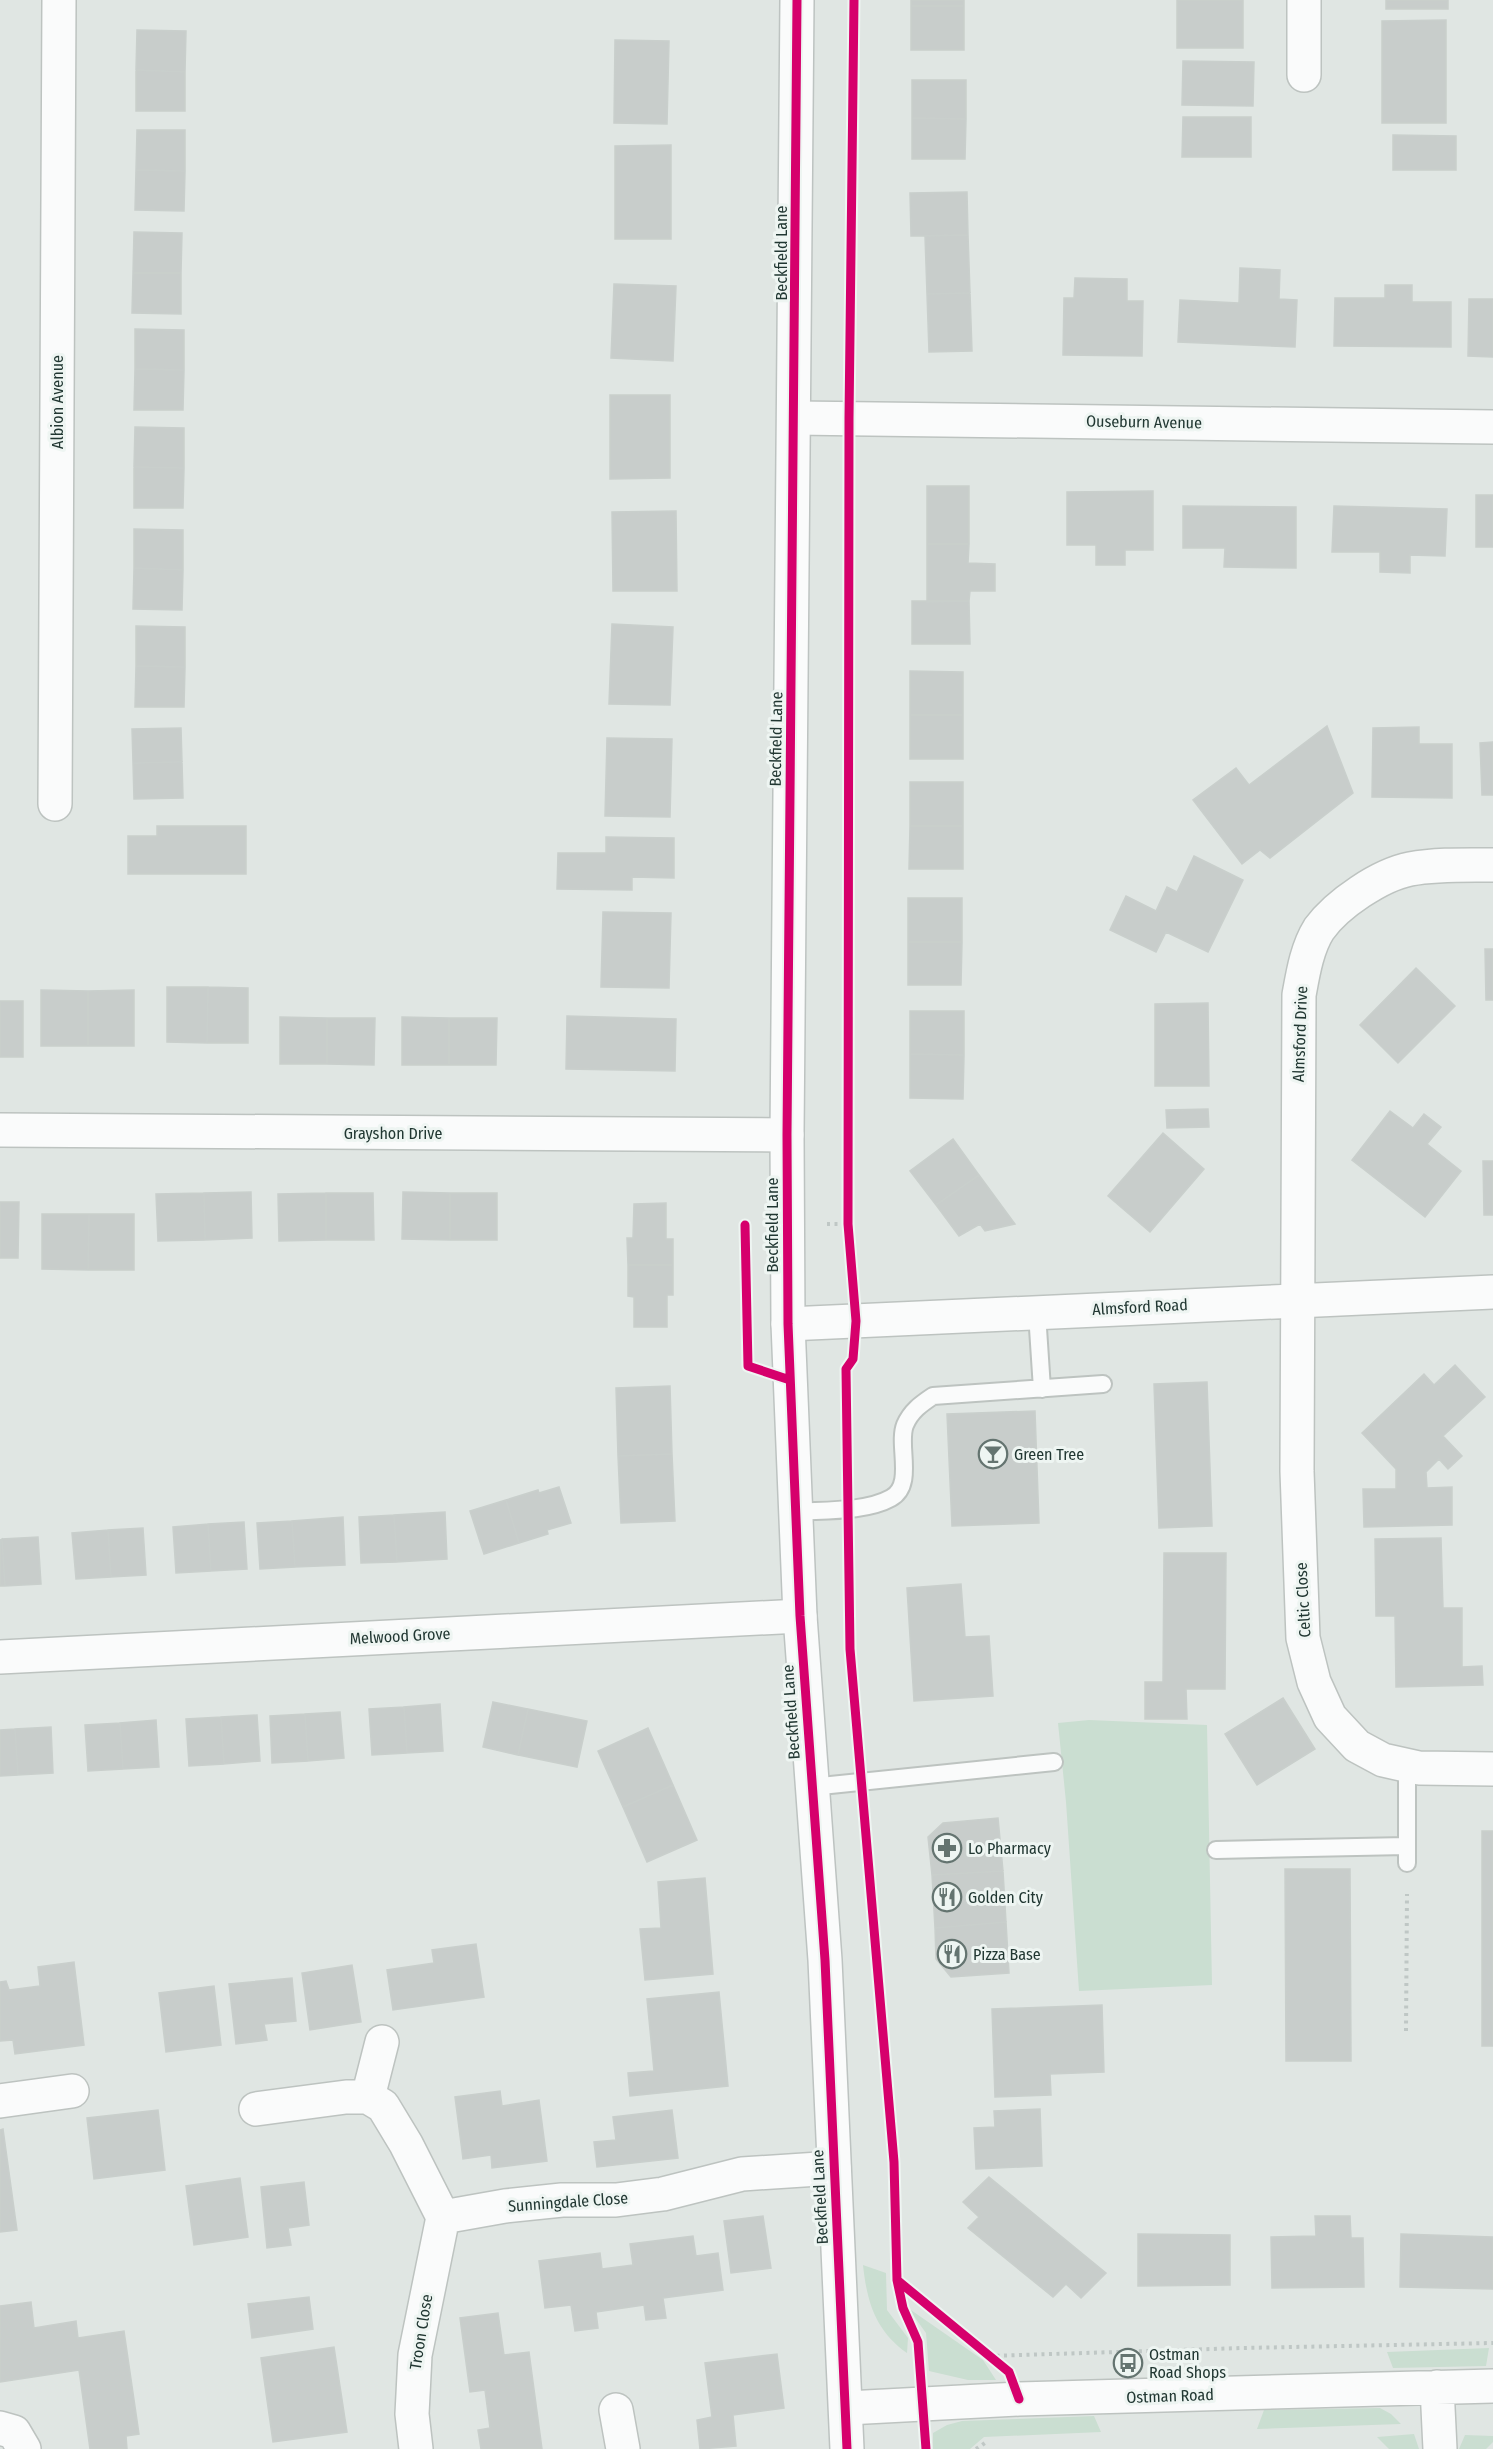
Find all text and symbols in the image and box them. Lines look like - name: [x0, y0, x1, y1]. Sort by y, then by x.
- street label: Beckfield Lane: [772, 205, 791, 300]
- street label: Albion Avenue: [48, 355, 67, 449]
- street label: Ouseburn Avenue: [1086, 411, 1202, 433]
- street label: Beckfield Lane: [766, 691, 786, 787]
- street label: Almsford Drive: [1289, 985, 1311, 1082]
- street label: Grayshon Drive: [344, 1124, 442, 1143]
- street label: Beckfield Lane: [763, 1177, 782, 1272]
- street label: Almsford Road: [1092, 1295, 1188, 1319]
- bar icon: Green Tree: [977, 1438, 1009, 1470]
- place label: Green Tree: [1014, 1445, 1084, 1464]
- street label: Celtic Close: [1292, 1562, 1314, 1638]
- street label: Melwood Grove: [349, 1624, 451, 1648]
- street label: Beckfield Lane: [778, 1664, 804, 1760]
- pharmacy icon: Lo Pharmacy: [931, 1832, 963, 1864]
- place label: Lo Pharmacy: [968, 1839, 1052, 1858]
- restaurant icon: Golden City: [931, 1881, 963, 1913]
- place label: Golden City: [968, 1888, 1044, 1907]
- restaurant icon: Pizza Base: [936, 1938, 968, 1970]
- place label: Pizza Base: [973, 1945, 1041, 1964]
- street label: Beckfield Lane: [808, 2149, 832, 2245]
- street label: Sunningdale Close: [507, 2188, 629, 2216]
- street label: Troon Close: [406, 2293, 436, 2371]
- place label: Ostman Road Shops: [1149, 2345, 1226, 2382]
- bus stop icon: Ostman Road Shops: [1112, 2347, 1144, 2379]
- street label: Ostman Road: [1126, 2385, 1214, 2407]

